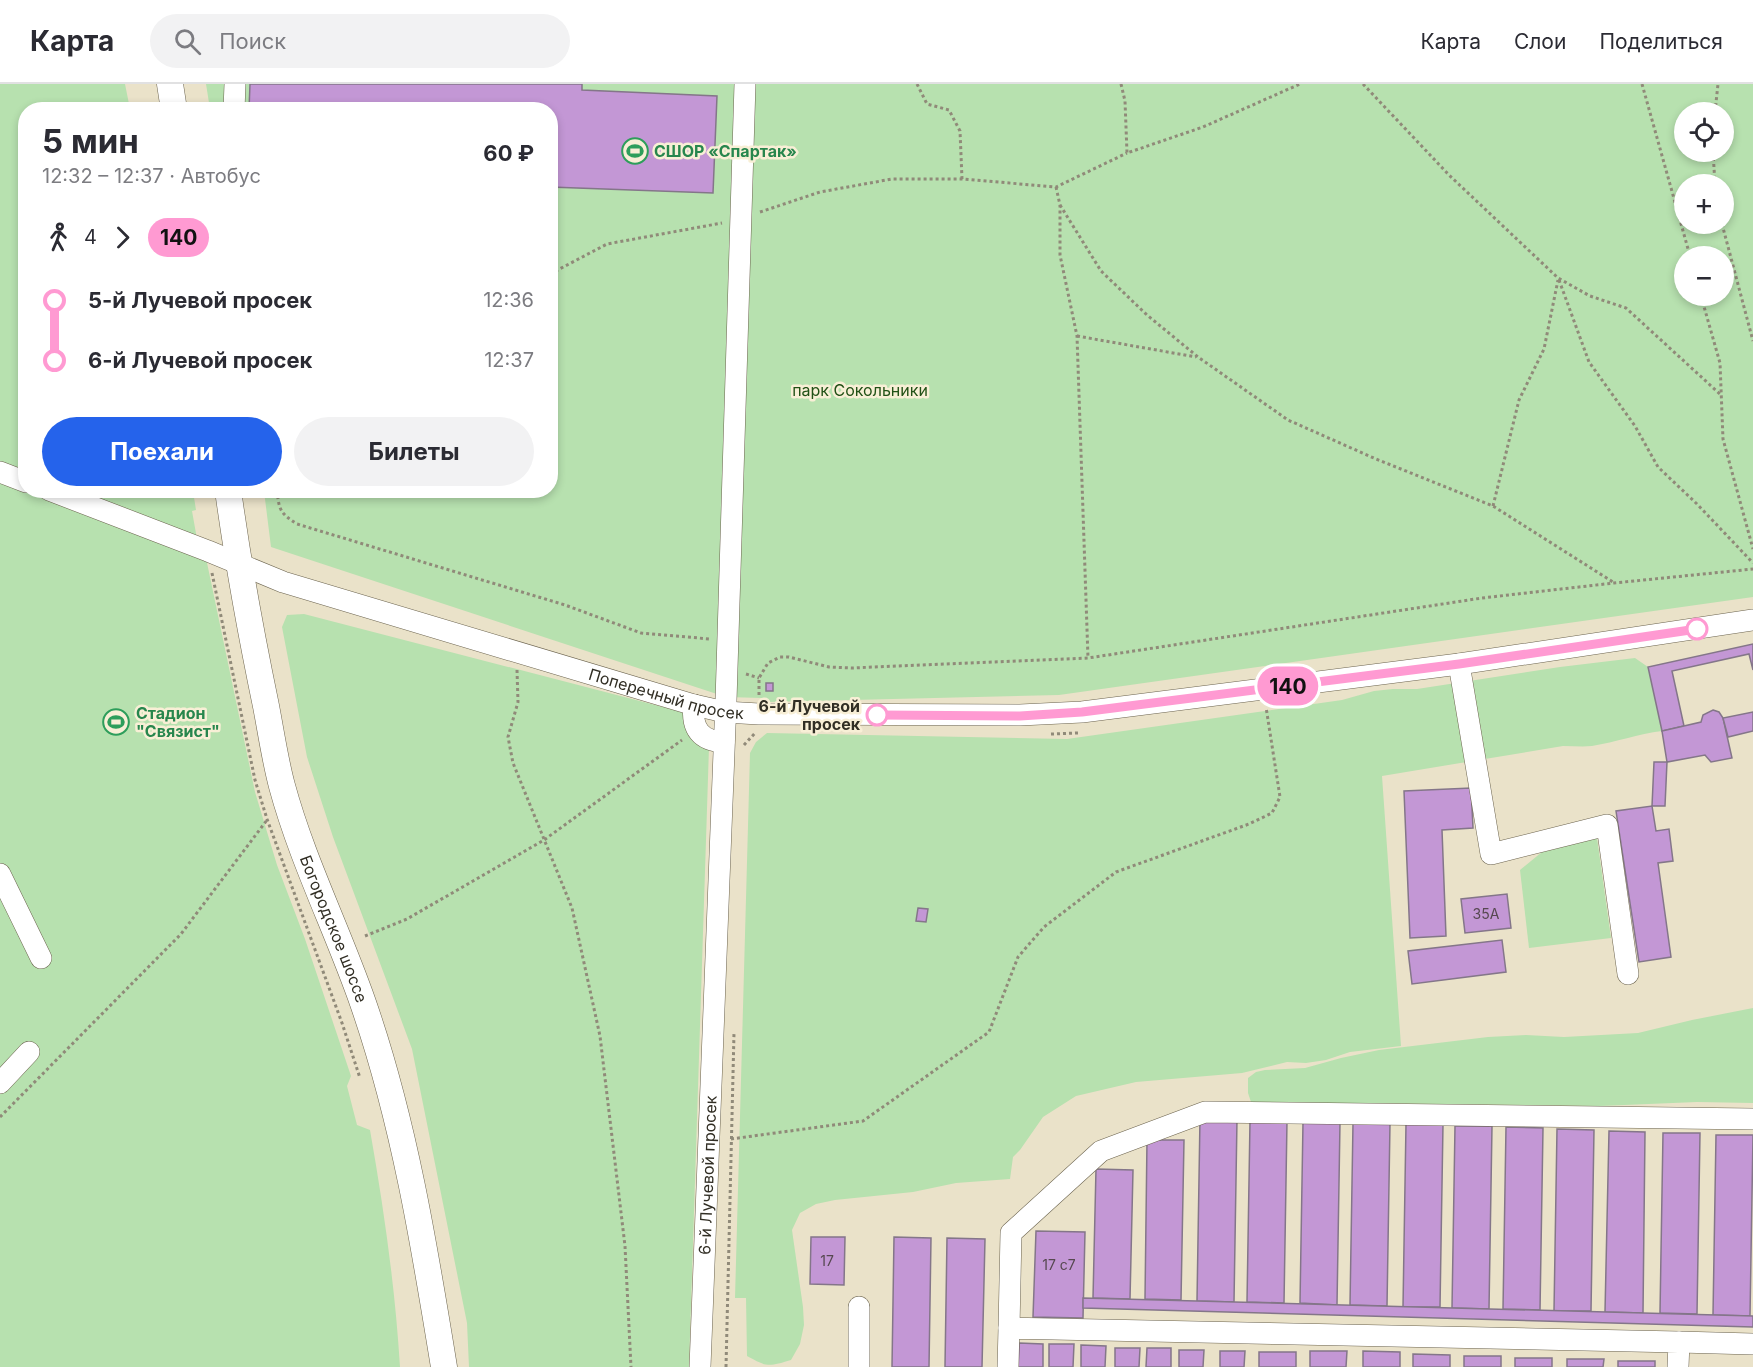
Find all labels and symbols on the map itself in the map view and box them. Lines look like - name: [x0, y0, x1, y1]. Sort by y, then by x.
- sports icon: СШОР «Спартак»: [620, 136, 650, 166]
- place label: СШОР «Спартак»: [654, 141, 797, 161]
- park label: парк Сокольники: [792, 380, 928, 400]
- unlabelled marker: [1686, 618, 1708, 640]
- street label: Поперечный просек: [586, 664, 745, 723]
- line badge: 140: [1254, 666, 1322, 706]
- place label: 6-й Лучевой просек: [759, 696, 861, 734]
- place label: Стадион "Связист": [136, 703, 220, 741]
- marker: 6-й Лучевой просек: [866, 704, 888, 726]
- sports icon: Стадион "Связист": [101, 707, 131, 737]
- street label: Богородское шоссе: [296, 852, 372, 1005]
- house number: 35А: [1473, 905, 1500, 922]
- street label: 6-й Лучевой просек: [694, 1095, 721, 1255]
- house number: 17: [820, 1252, 834, 1269]
- house number: 17 с7: [1042, 1256, 1076, 1273]

